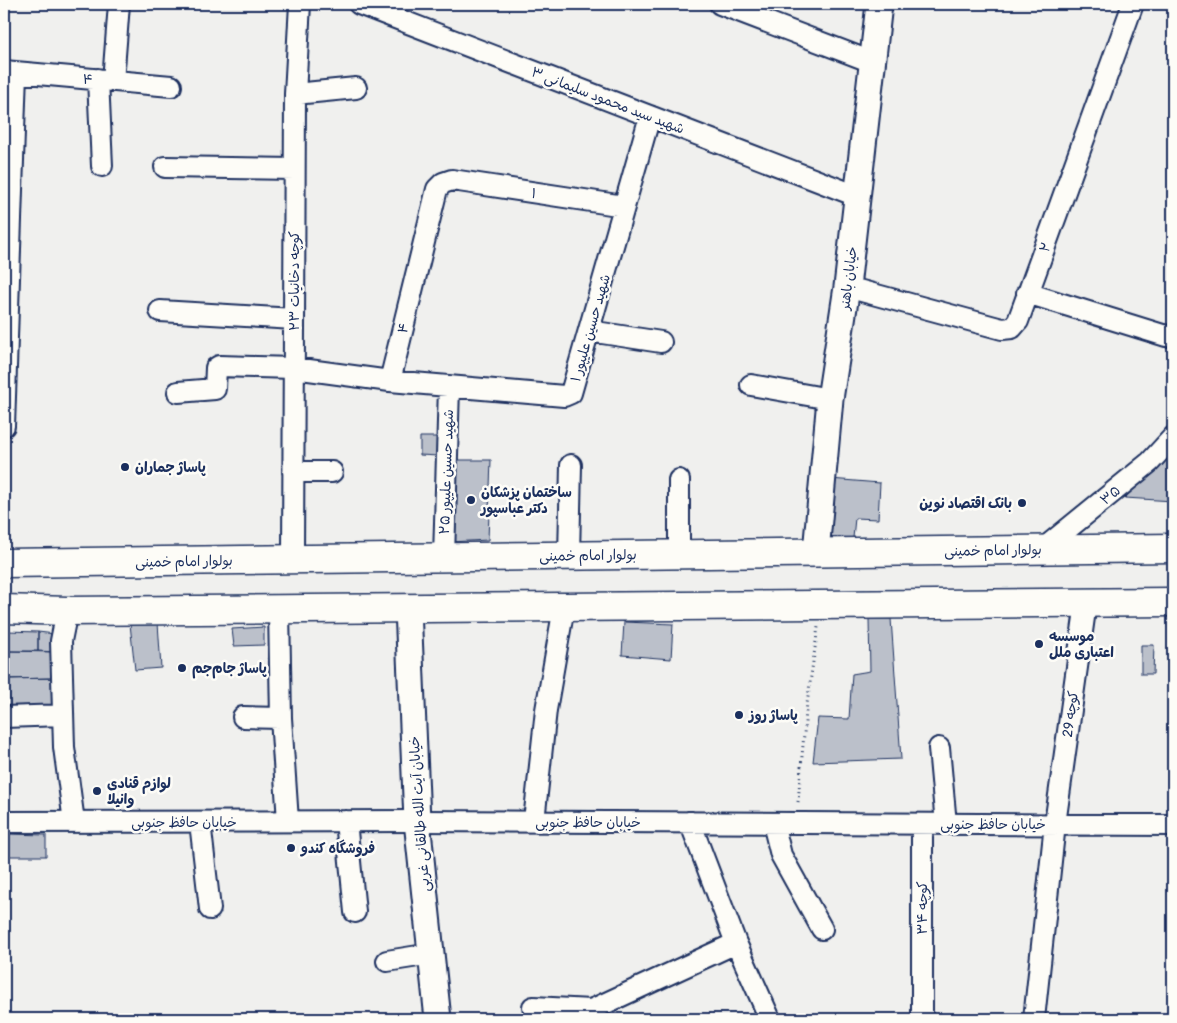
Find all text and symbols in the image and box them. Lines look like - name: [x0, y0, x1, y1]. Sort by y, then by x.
- street label: شهید سید محمود سلیمانی ۳: [529, 63, 687, 138]
- street label: ۴: [82, 71, 94, 88]
- street label: ۱: [530, 185, 538, 202]
- street label: کوچه دخانیات ۲۳: [286, 231, 304, 331]
- street label: ۲: [1036, 240, 1055, 255]
- street label: خیابان باهنر: [836, 245, 861, 312]
- street label: شهید حسین علیپور ۱: [567, 272, 615, 384]
- street label: ۴: [394, 321, 413, 335]
- street label: شهید حسین علیپور ۲۵: [436, 409, 458, 535]
- place label: پاساژ جماران: [135, 459, 206, 476]
- marker: پاساژ جماران: [119, 461, 131, 473]
- street label: ۳۵: [1097, 482, 1124, 509]
- place label: ساختمان پزشکان دکتر عباسپور: [479, 484, 572, 518]
- marker: ساختمان پزشکان دکتر عباسپور: [465, 494, 477, 506]
- place label: بانک اقتصاد نوین: [919, 495, 1012, 513]
- marker: بانک اقتصاد نوین: [1016, 497, 1028, 509]
- street label: بولوار امام خمینی: [944, 541, 1042, 562]
- street label: بولوار امام خمینی: [539, 546, 637, 567]
- street label: بولوار امام خمینی: [135, 552, 233, 573]
- place label: موسسه اعتباری ملل: [1049, 628, 1114, 661]
- marker: موسسه اعتباری ملل: [1033, 638, 1045, 650]
- place label: پاساژ جام‌جم: [192, 660, 267, 679]
- marker: پاساژ جام‌جم: [176, 662, 188, 674]
- street label: کوچه 29: [1059, 690, 1083, 738]
- place label: پاساژ روز: [747, 707, 798, 724]
- marker: پاساژ روز: [733, 709, 745, 721]
- street label: خیابان آیت الله طالقانی غربی: [406, 735, 433, 892]
- place label: لوازم قنادی وانیلا: [107, 775, 171, 808]
- marker: لوازم قنادی وانیلا: [91, 785, 103, 797]
- street label: خیابان حافظ جنوبی: [131, 814, 237, 832]
- street label: خیابان حافظ جنوبی: [535, 814, 641, 832]
- street label: خیابان حافظ جنوبی: [940, 816, 1046, 834]
- place label: فروشگاه کندو: [300, 839, 375, 857]
- marker: فروشگاه کندو: [285, 842, 297, 854]
- street label: کوچه ۳۴: [914, 881, 932, 935]

